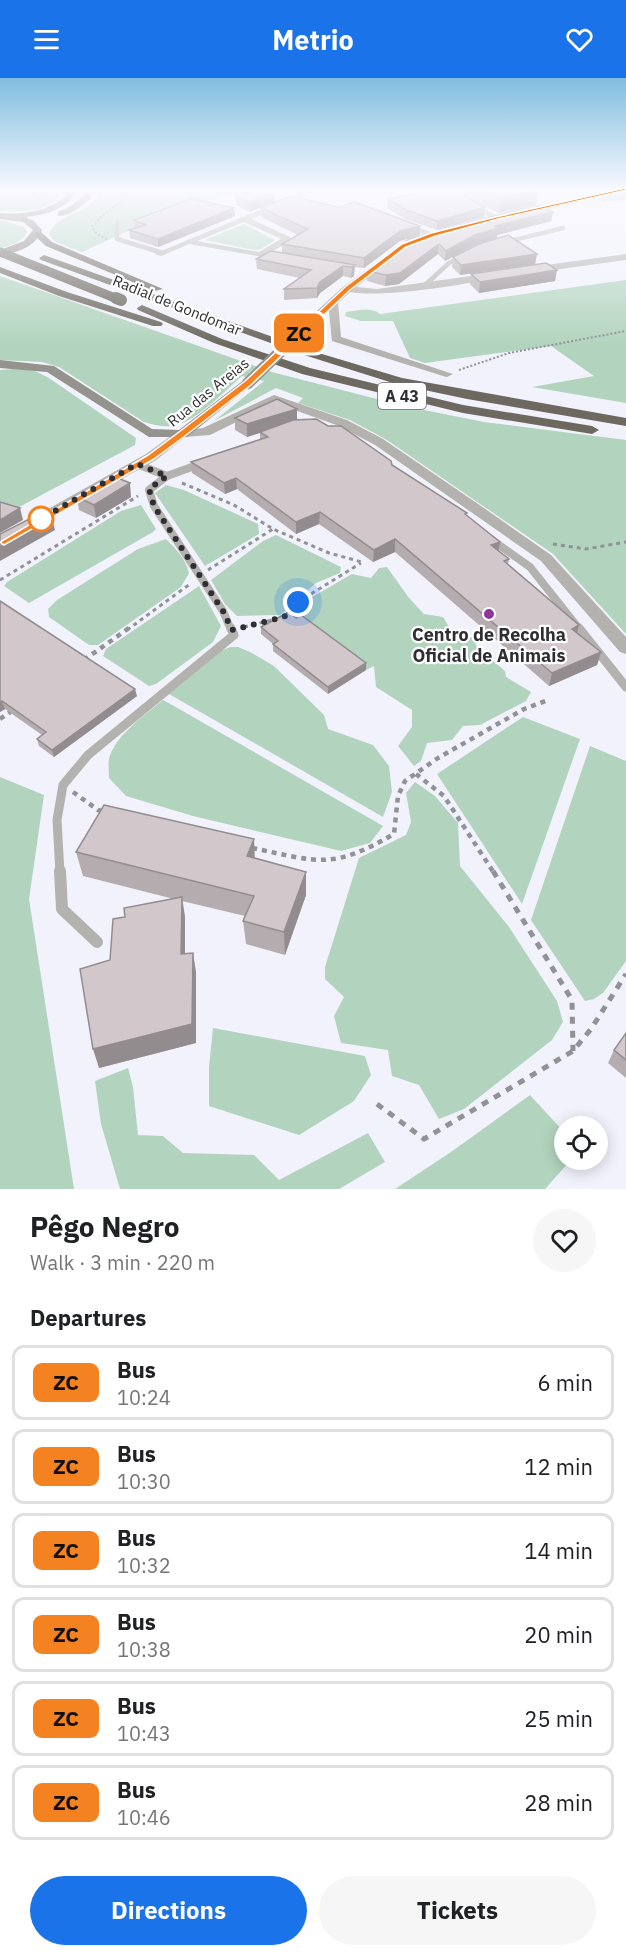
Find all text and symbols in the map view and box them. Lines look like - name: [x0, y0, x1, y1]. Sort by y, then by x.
- text: Metrio: [272, 22, 354, 57]
- icon: menu: [30, 23, 63, 56]
- icon: heart: [563, 23, 596, 56]
- street label: Radial de Gondomar: [110, 271, 245, 340]
- line badge: ZC: [272, 314, 326, 352]
- text: ZC: [286, 319, 312, 347]
- street label: Rua das Areias: [163, 353, 253, 431]
- road number: A 43: [378, 383, 426, 409]
- unlabelled marker: [28, 506, 54, 532]
- your location: [283, 587, 313, 617]
- marker: Centro de Recolha Oficial de Animais: [482, 607, 496, 621]
- place label: Centro de Recolha Oficial de Animais: [412, 623, 566, 667]
- map controls: [554, 1116, 608, 1170]
- button: locate: [554, 1116, 608, 1170]
- text: Pêgo Negro: [30, 1208, 180, 1245]
- button: heart: [533, 1209, 596, 1272]
- text: Walk · 3 min · 220 m: [30, 1249, 215, 1276]
- text: Departures: [30, 1303, 146, 1332]
- text: Bus: [117, 1355, 156, 1384]
- text: ZC: [53, 1368, 79, 1396]
- text: 6 min: [537, 1368, 593, 1397]
- text: 10:24: [117, 1384, 171, 1411]
- text: Bus: [117, 1439, 156, 1468]
- text: ZC: [53, 1452, 79, 1480]
- text: 12 min: [524, 1452, 593, 1481]
- text: 10:30: [117, 1468, 171, 1495]
- text: Bus: [117, 1523, 156, 1552]
- text: ZC: [53, 1536, 79, 1564]
- text: 14 min: [524, 1536, 593, 1565]
- text: 10:32: [117, 1552, 171, 1579]
- text: Bus: [117, 1607, 156, 1636]
- text: ZC: [53, 1620, 79, 1648]
- text: 20 min: [524, 1620, 593, 1649]
- text: 10:38: [117, 1636, 171, 1663]
- text: Bus: [117, 1691, 156, 1720]
- text: ZC: [53, 1704, 79, 1732]
- text: 25 min: [524, 1704, 593, 1733]
- text: 10:43: [117, 1720, 171, 1747]
- text: Bus: [117, 1775, 156, 1804]
- text: ZC: [53, 1788, 79, 1816]
- text: 28 min: [524, 1788, 593, 1817]
- text: 10:46: [117, 1804, 171, 1831]
- button: Directions: [30, 1876, 307, 1945]
- button: Tickets: [319, 1876, 596, 1945]

